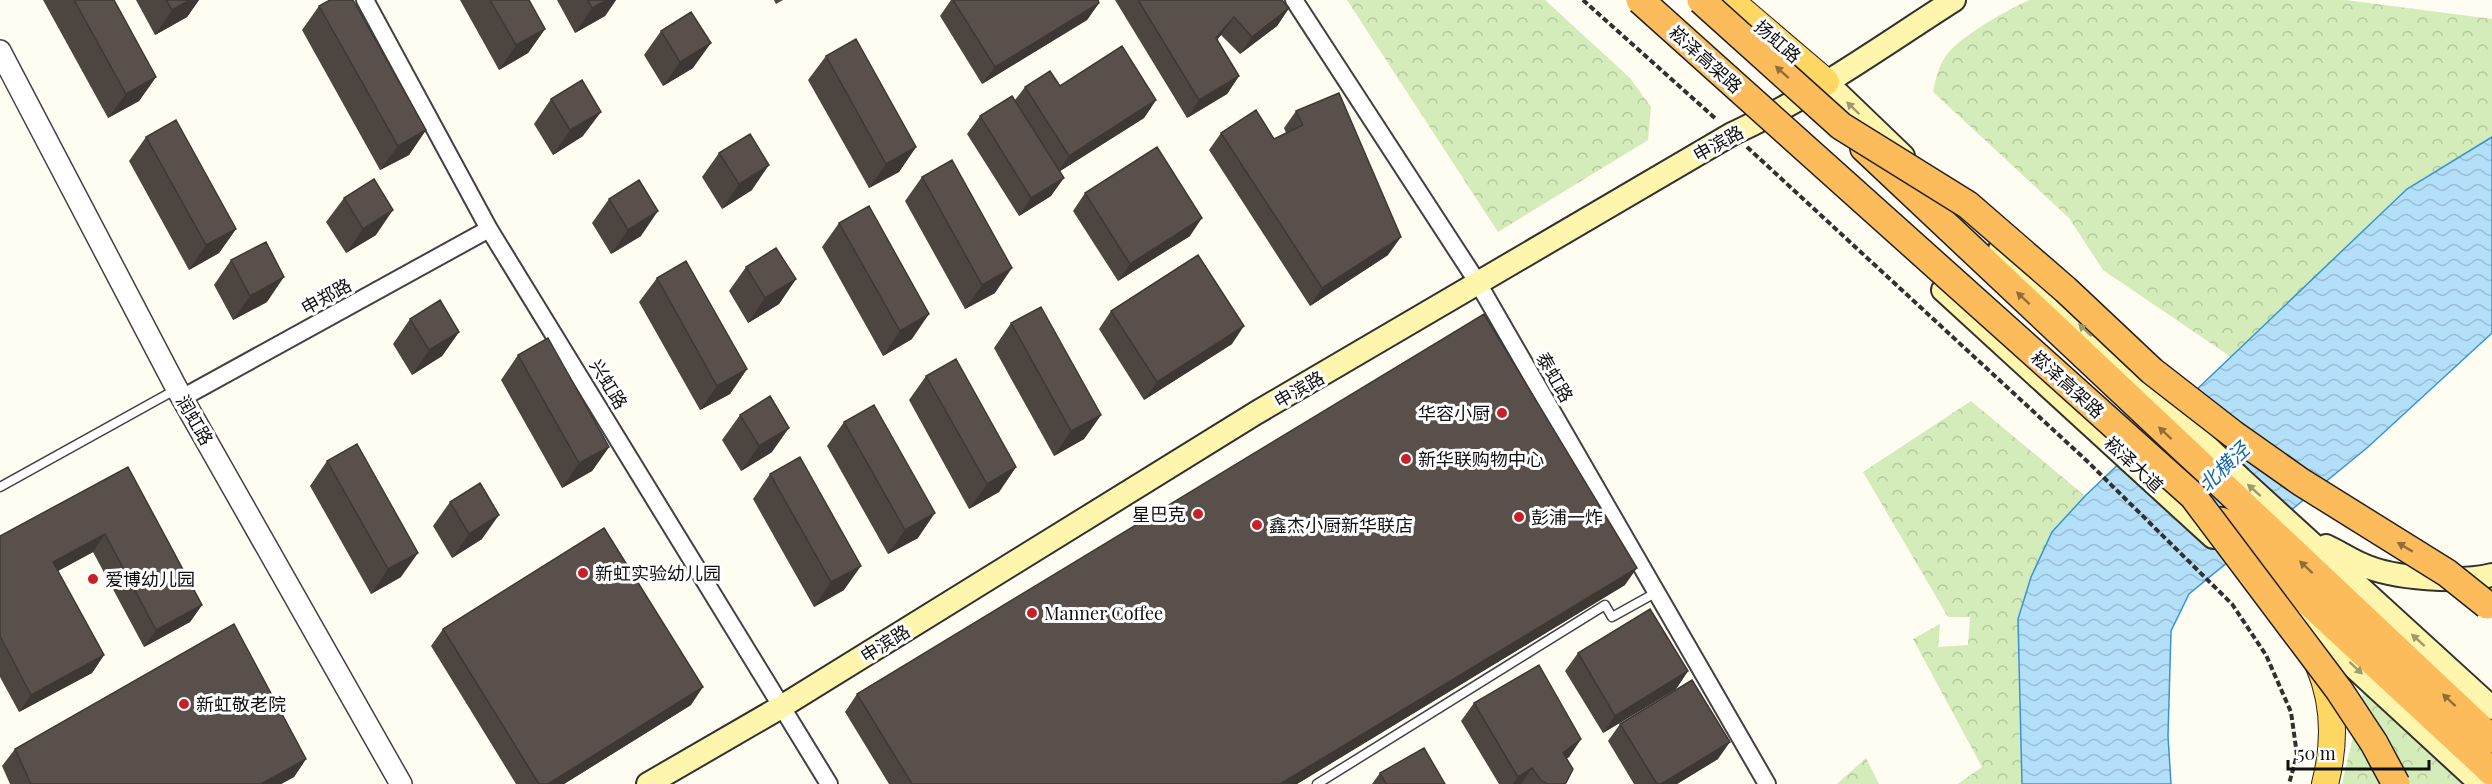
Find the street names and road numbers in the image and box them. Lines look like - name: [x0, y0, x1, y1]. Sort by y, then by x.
- street label: 扬虹路: [1750, 14, 1806, 68]
- street label: 崧泽高架路: [1665, 20, 1747, 98]
- street label: 申滨路: [1689, 119, 1747, 167]
- street label: 申郑路: [297, 272, 355, 320]
- street label: 崧泽高架路: [2027, 345, 2109, 423]
- street label: 泰虹路: [1531, 348, 1579, 406]
- street label: 兴虹路: [585, 355, 633, 413]
- street label: 申滨路: [1270, 365, 1328, 413]
- street label: 润虹路: [171, 391, 219, 449]
- street label: 崧泽大道: [2099, 431, 2169, 497]
- street label: 申滨路: [856, 619, 914, 667]

